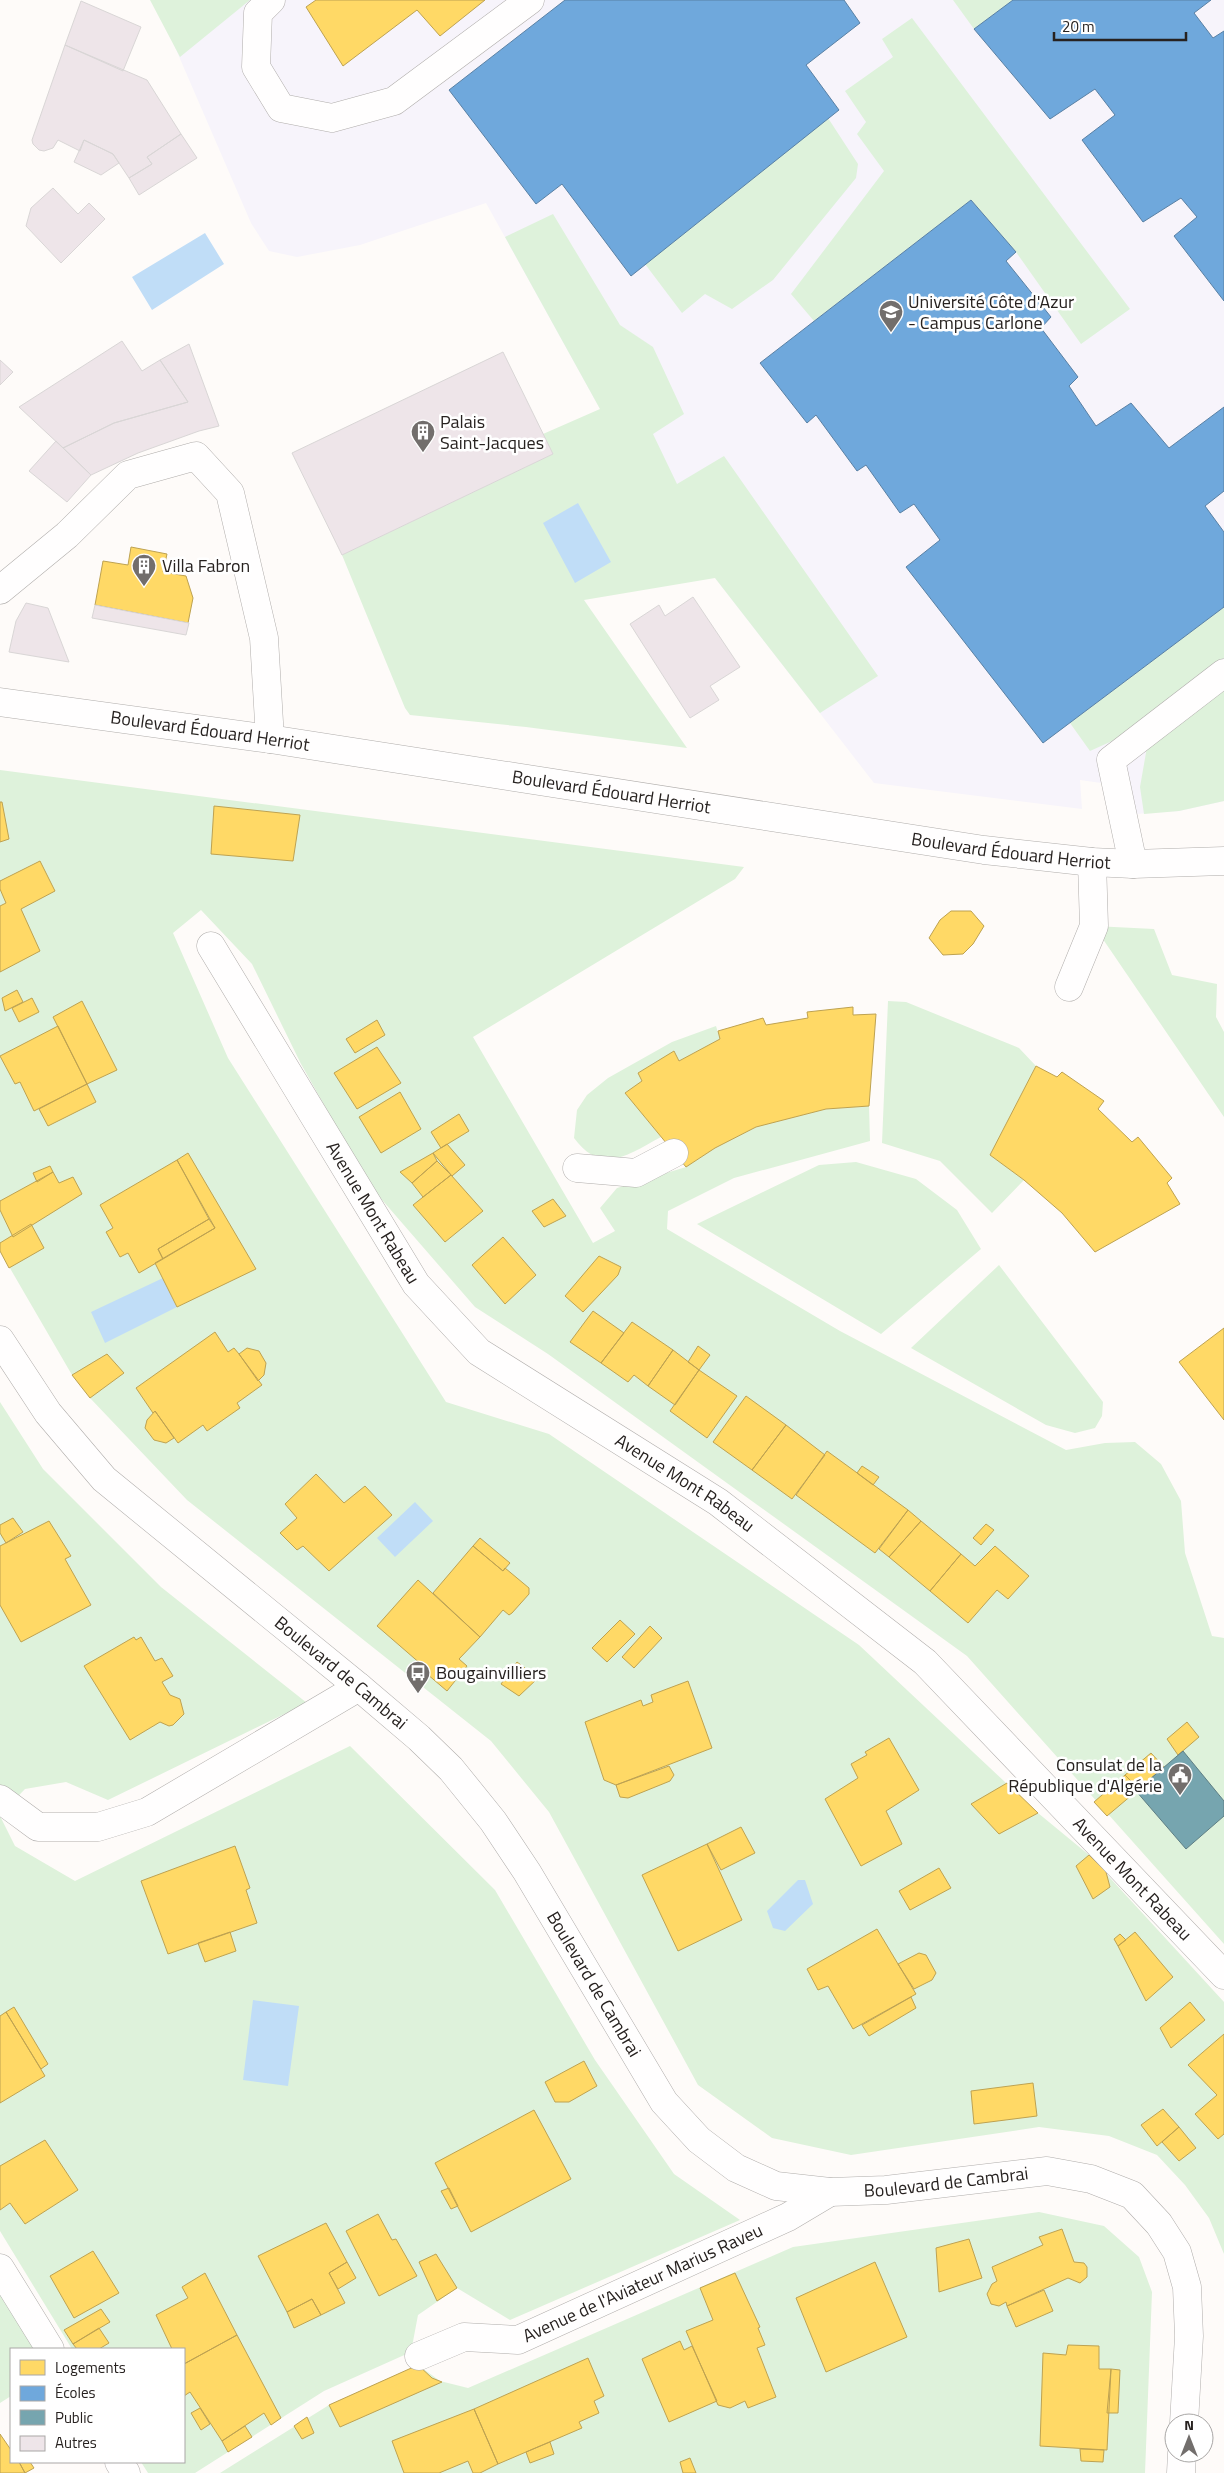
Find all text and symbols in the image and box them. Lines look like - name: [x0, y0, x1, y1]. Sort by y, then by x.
- scale bar: [1054, 10, 1186, 42]
- text: 20 m: [1062, 15, 1095, 38]
- place label: Université Côte d'Azur - Campus Carlone: [908, 288, 1074, 336]
- school or university icon: Université Côte d'Azur - Campus Carlone: [878, 299, 904, 333]
- place label: Palais Saint-Jacques: [440, 408, 544, 456]
- building icon: Palais Saint-Jacques: [410, 419, 436, 453]
- place label: Villa Fabron: [162, 552, 250, 579]
- building icon: Villa Fabron: [131, 553, 157, 587]
- street label: Boulevard Édouard Herriot: [109, 703, 312, 758]
- street label: Boulevard Édouard Herriot: [510, 763, 713, 820]
- street label: Boulevard Édouard Herriot: [909, 825, 1112, 876]
- street label: Avenue Mont Rabeau: [320, 1136, 427, 1289]
- street label: Avenue Mont Rabeau: [610, 1427, 760, 1538]
- street label: Boulevard de Cambrai: [269, 1609, 414, 1736]
- place label: Bougainvilliers: [436, 1659, 546, 1686]
- bus stop icon: Bougainvilliers: [405, 1660, 431, 1694]
- place label: Consulat de la République d'Algérie: [1008, 1751, 1162, 1799]
- public building icon: Consulat de la République d'Algérie: [1167, 1762, 1193, 1796]
- street label: Avenue Mont Rabeau: [1067, 1811, 1198, 1947]
- street label: Boulevard de Cambrai: [540, 1906, 648, 2062]
- street label: Boulevard de Cambrai: [863, 2159, 1030, 2204]
- street label: Avenue de l'Aviateur Marius Raveu: [518, 2216, 767, 2349]
- legend: [10, 2348, 185, 2463]
- text: Logements: [55, 2356, 126, 2379]
- text: Écoles: [55, 2381, 96, 2404]
- text: Public: [55, 2406, 93, 2429]
- north arrow: [1164, 2413, 1214, 2463]
- text: N: [1184, 2414, 1194, 2435]
- text: Autres: [55, 2431, 97, 2454]

